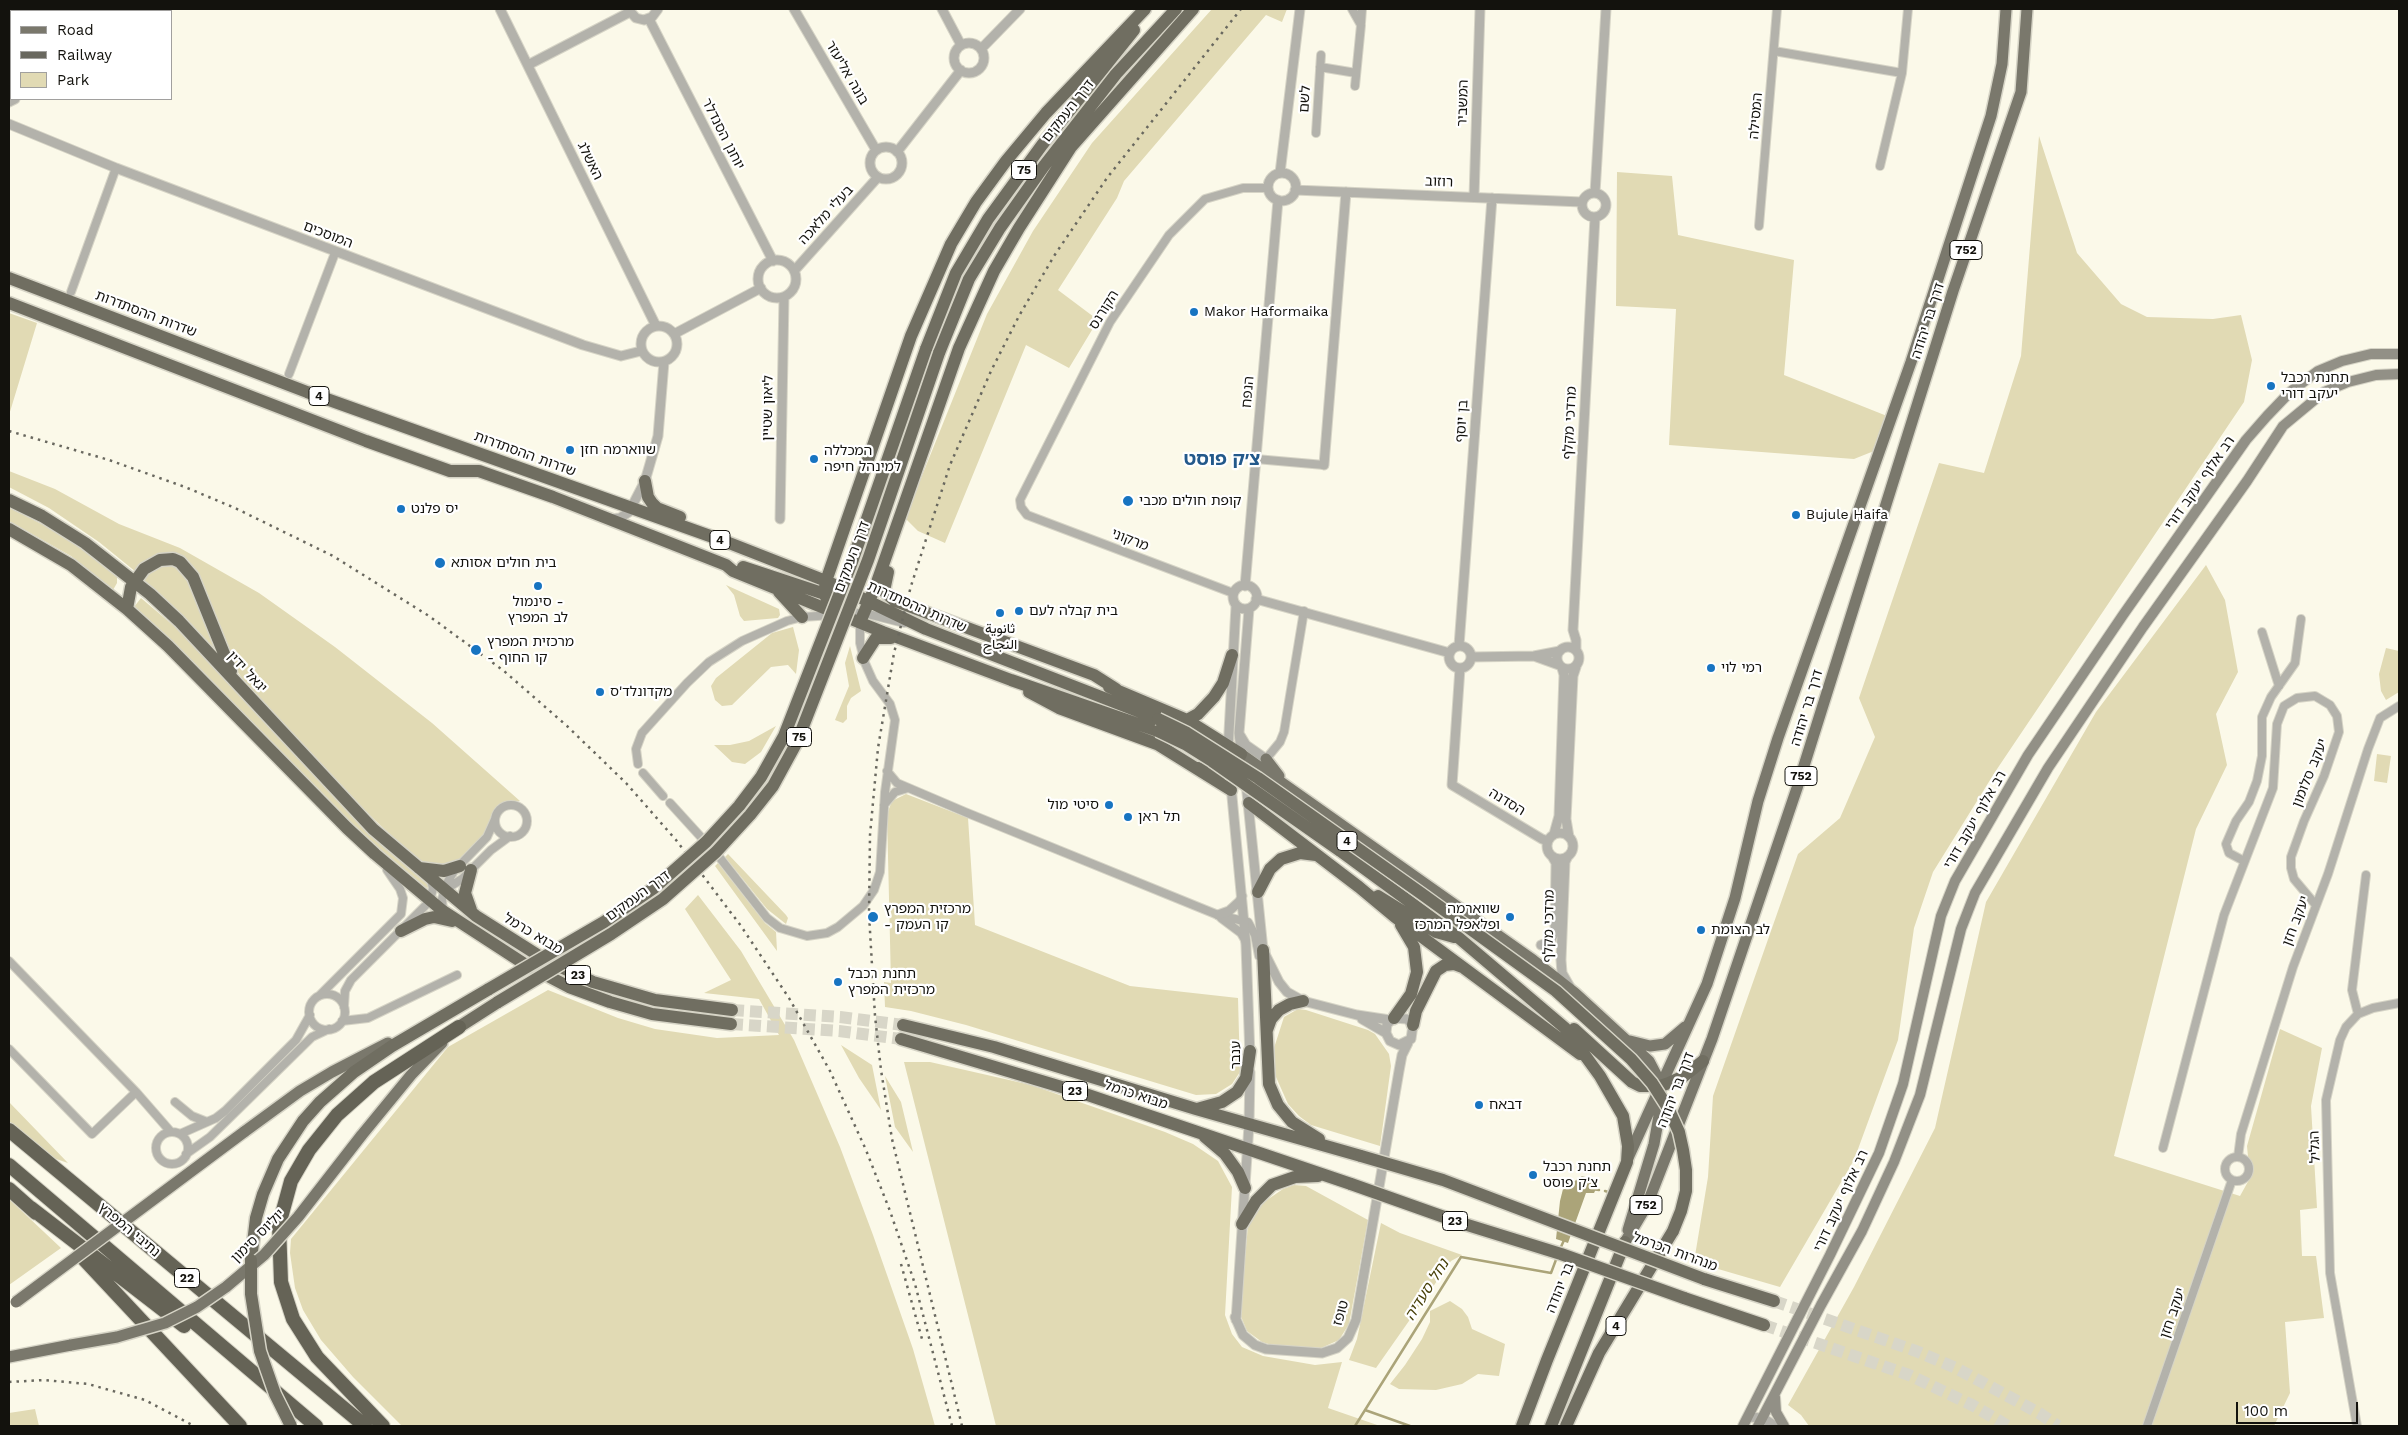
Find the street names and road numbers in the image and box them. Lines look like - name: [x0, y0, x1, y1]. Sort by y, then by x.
- street label: בונה אליעזר: [822, 38, 872, 108]
- street label: דרך העמקים: [1038, 76, 1098, 146]
- street label: המשביר: [1454, 79, 1472, 127]
- street label: לשם: [1296, 85, 1314, 113]
- street label: המסילה: [1746, 92, 1766, 140]
- street label: יוחנן הסנדלר: [698, 96, 748, 172]
- street label: האשלג: [574, 139, 606, 183]
- road number: 75: [1012, 160, 1036, 180]
- street label: רוזוב: [1425, 173, 1453, 191]
- street label: בעלי מלאכה: [795, 182, 857, 248]
- street label: המוסכים: [301, 218, 355, 252]
- road number: 752: [1950, 240, 1982, 260]
- street label: דרך בר יהודה: [1908, 281, 1948, 361]
- street label: שדרות ההסתדרות: [93, 287, 199, 341]
- street label: הקורנס: [1085, 287, 1123, 333]
- street label: ליאון שטיין: [759, 375, 777, 441]
- street label: הנפח: [1238, 375, 1258, 409]
- road number: 4: [309, 386, 329, 406]
- street label: מרדכי מקלף: [1560, 386, 1580, 460]
- street label: בן יוסף: [1452, 399, 1472, 443]
- street label: שדרות ההסתדרות: [472, 428, 578, 480]
- street label: רב אלוף יעקב דורי: [2161, 433, 2239, 533]
- street label: דרך העמקים: [831, 519, 873, 595]
- street label: מרקוני: [1109, 525, 1151, 555]
- road number: 4: [710, 530, 730, 550]
- street label: שדרות ההסתדרות: [865, 578, 969, 636]
- street label: יגאל ידין: [224, 648, 270, 696]
- street label: דרך בר יהודה: [1787, 668, 1827, 748]
- road number: 75: [786, 728, 812, 746]
- street label: יעקב סלומון: [2289, 736, 2331, 810]
- road number: 752: [1785, 766, 1817, 786]
- street label: רב אלוף יעקב דורי: [1940, 768, 2010, 872]
- street label: הסדנה: [1486, 785, 1528, 819]
- road number: 4: [1337, 831, 1357, 850]
- street label: דרך העמקים: [603, 867, 673, 925]
- street label: מרדכי מקלף: [1540, 889, 1558, 963]
- street label: יעקב חזן: [2279, 893, 2313, 949]
- street label: מבוא כרמל: [500, 910, 566, 958]
- road number: 23: [566, 966, 590, 984]
- street label: ענבר: [1228, 1041, 1244, 1069]
- street label: דרך בר יהודה: [1654, 1050, 1698, 1130]
- street label: מבוא כרמל: [1102, 1077, 1170, 1113]
- road number: 23: [1062, 1082, 1088, 1100]
- street label: הגליל: [2306, 1130, 2324, 1164]
- street label: רב אלוף יעקב דורי: [1810, 1147, 1872, 1255]
- road number: 752: [1630, 1196, 1662, 1214]
- street label: נתיבי המפרץ: [95, 1199, 163, 1261]
- street label: יוליוס סימון: [228, 1206, 288, 1266]
- road number: 23: [1442, 1212, 1468, 1230]
- street label: מנהרות הכרמל: [1630, 1229, 1720, 1275]
- street label: בר יהודה: [1542, 1260, 1578, 1316]
- road number: 22: [174, 1268, 200, 1288]
- street label: יעקב חזן: [2157, 1285, 2189, 1341]
- street label: טופז: [1329, 1298, 1353, 1328]
- road number: 4: [1606, 1316, 1626, 1335]

